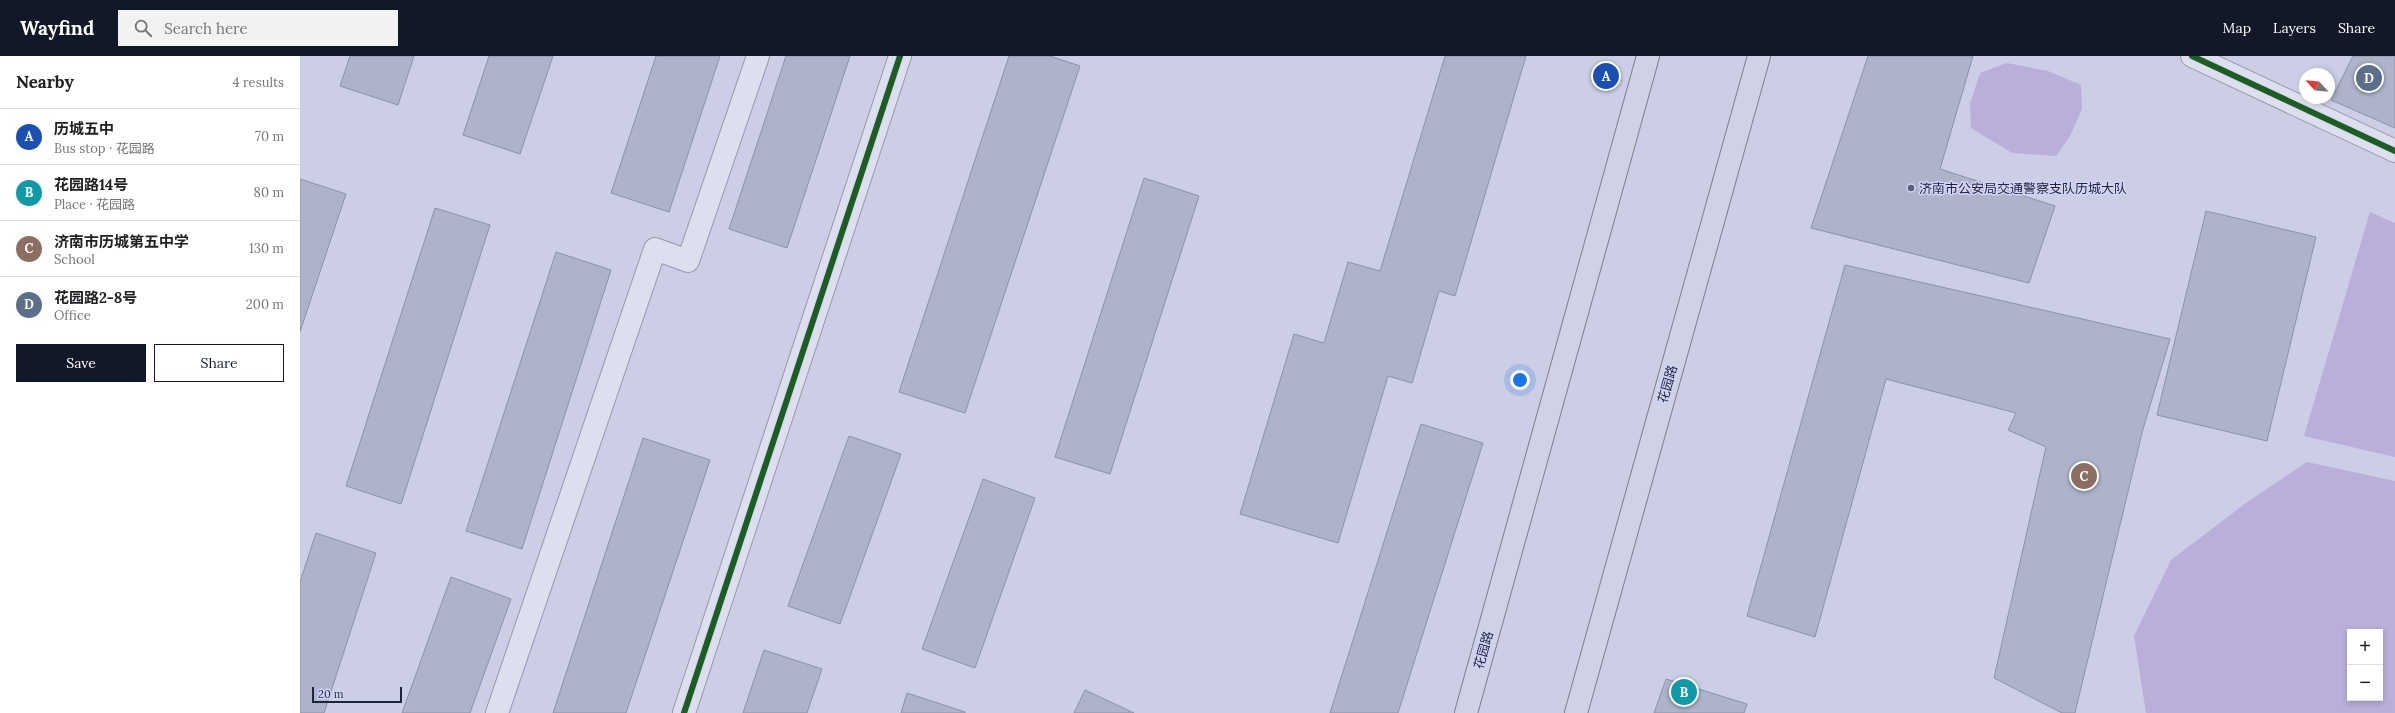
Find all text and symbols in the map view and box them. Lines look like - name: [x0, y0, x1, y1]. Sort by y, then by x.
- search box: [118, 10, 398, 46]
- text: Wayfind: [20, 16, 94, 40]
- icon: search: [132, 17, 154, 39]
- text: Search here: [164, 19, 248, 38]
- text: Map: [2223, 19, 2251, 37]
- text: Layers: [2273, 19, 2316, 37]
- text: Share: [2338, 19, 2375, 37]
- pin: A: [1593, 61, 1619, 91]
- pin: D: [2356, 63, 2382, 93]
- north arrow: [2299, 68, 2335, 104]
- text: Nearby: [16, 71, 74, 93]
- text: 4 results: [233, 74, 284, 91]
- text: 历城五中: [54, 119, 114, 138]
- text: A: [25, 128, 33, 145]
- text: 70 m: [255, 128, 284, 145]
- text: Bus stop · 花园路: [54, 140, 155, 157]
- text: 花园路14号: [54, 175, 128, 194]
- place label: 济南市公安局交通警察支队历城大队: [1919, 180, 2127, 197]
- marker: 济南市公安局交通警察支队历城大队: [1906, 183, 1916, 193]
- text: B: [25, 184, 33, 201]
- text: 80 m: [254, 184, 284, 201]
- text: Place · 花园路: [54, 196, 135, 213]
- text: 济南市历城第五中学: [54, 232, 189, 251]
- text: C: [25, 240, 33, 257]
- text: 130 m: [249, 240, 284, 257]
- text: School: [54, 251, 95, 268]
- text: 花园路2-8号: [54, 288, 137, 307]
- text: D: [24, 296, 34, 313]
- text: 200 m: [246, 296, 284, 313]
- text: Office: [54, 307, 91, 324]
- button: Save: [16, 344, 146, 382]
- button: Share: [154, 344, 284, 382]
- street label: 花园路: [1654, 363, 1681, 405]
- your location: [1510, 370, 1530, 390]
- pin: C: [2071, 461, 2097, 491]
- street label: 花园路: [1470, 629, 1497, 671]
- map controls: [2347, 629, 2383, 701]
- button: +: [2347, 629, 2383, 665]
- button: −: [2347, 665, 2383, 701]
- pin: B: [1671, 677, 1697, 707]
- scale bar: [312, 685, 402, 704]
- text: 20 m: [318, 687, 343, 701]

